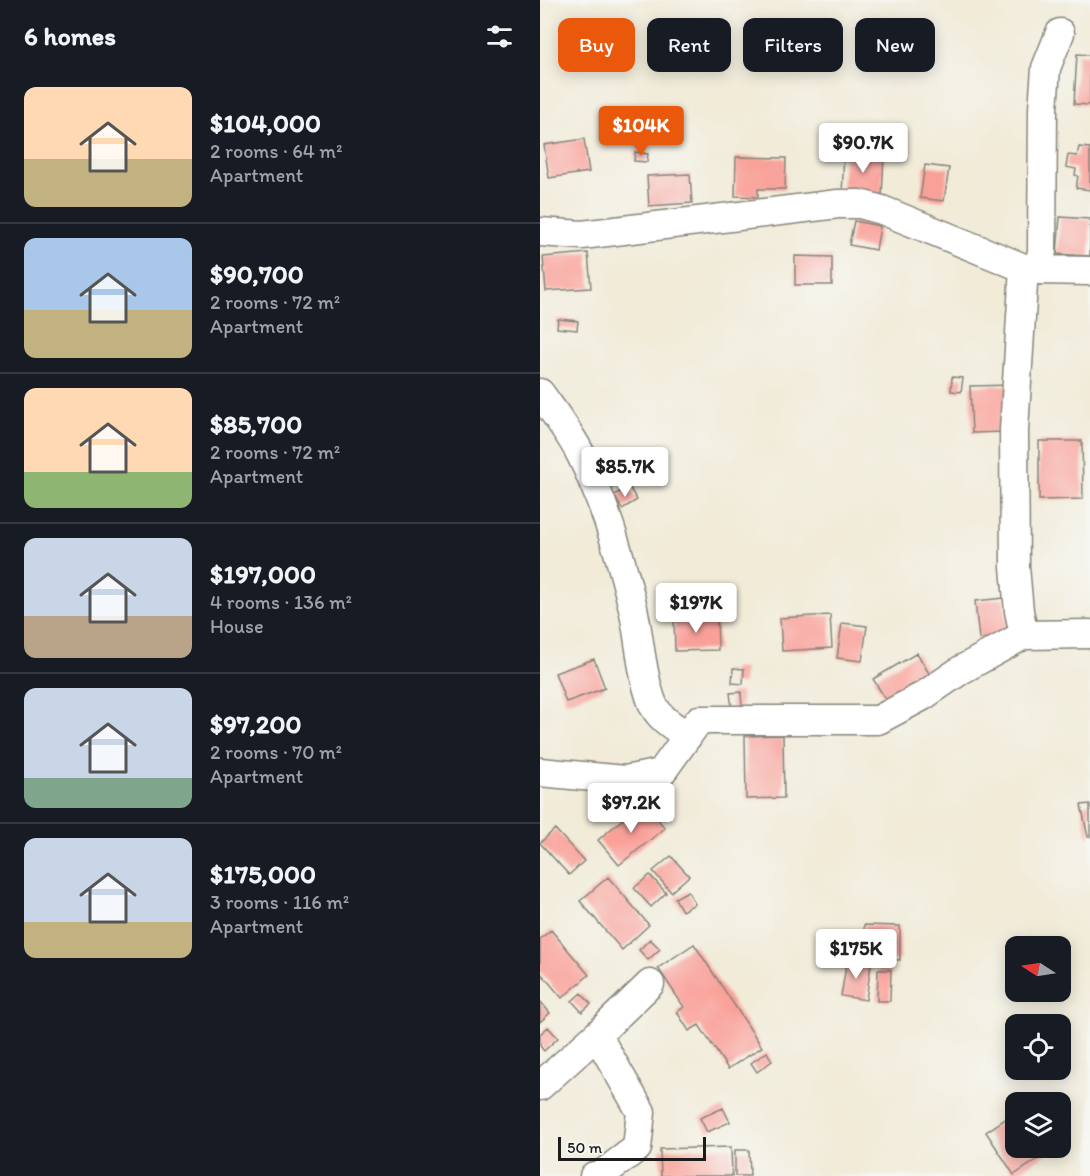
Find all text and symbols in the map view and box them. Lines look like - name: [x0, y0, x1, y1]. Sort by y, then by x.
- chip: Buy: [558, 18, 635, 72]
- chip: Rent: [647, 18, 731, 72]
- chip: Filters: [743, 18, 843, 72]
- chip: New: [855, 18, 935, 72]
- text: 6 homes: [24, 20, 116, 52]
- icon: filters: [483, 20, 516, 53]
- pin: $104K: [599, 106, 683, 157]
- text: $104,000: [210, 107, 321, 139]
- icon: home: [72, 111, 144, 183]
- text: $104K: [613, 113, 669, 137]
- pin: $90.7K: [814, 123, 912, 174]
- text: $90.7K: [833, 130, 893, 154]
- text: 2 rooms · 64 m²: [210, 139, 342, 163]
- text: Apartment: [210, 163, 303, 187]
- text: $90,700: [210, 258, 304, 290]
- icon: home: [72, 262, 144, 334]
- text: 2 rooms · 72 m²: [210, 290, 340, 314]
- text: Apartment: [210, 314, 303, 338]
- text: $85,700: [210, 408, 302, 440]
- icon: home: [72, 412, 144, 484]
- text: 2 rooms · 72 m²: [210, 440, 340, 464]
- pin: $85.7K: [576, 447, 674, 498]
- text: $85.7K: [595, 454, 655, 478]
- text: Apartment: [210, 464, 303, 488]
- text: $197,000: [210, 558, 316, 590]
- icon: home: [72, 562, 144, 634]
- pin: $197K: [654, 583, 738, 634]
- text: 4 rooms · 136 m²: [210, 590, 352, 614]
- text: $197K: [670, 590, 722, 614]
- text: House: [210, 614, 264, 638]
- text: $97,200: [210, 708, 302, 740]
- icon: home: [72, 712, 144, 784]
- text: 2 rooms · 70 m²: [210, 740, 342, 764]
- text: Apartment: [210, 764, 303, 788]
- pin: $97.2K: [582, 783, 680, 834]
- text: $97.2K: [602, 790, 660, 814]
- text: $175,000: [210, 858, 316, 890]
- icon: home: [72, 862, 144, 934]
- text: 3 rooms · 116 m²: [210, 890, 349, 914]
- text: Apartment: [210, 914, 303, 938]
- pin: $175K: [814, 929, 898, 980]
- text: $175K: [830, 936, 882, 960]
- north arrow: [1005, 936, 1071, 1002]
- map controls: [1005, 936, 1071, 1158]
- button: locate: [1005, 1014, 1071, 1080]
- button: layers: [1005, 1092, 1071, 1158]
- scale bar: [558, 1134, 706, 1162]
- text: 50 m: [567, 1138, 602, 1157]

